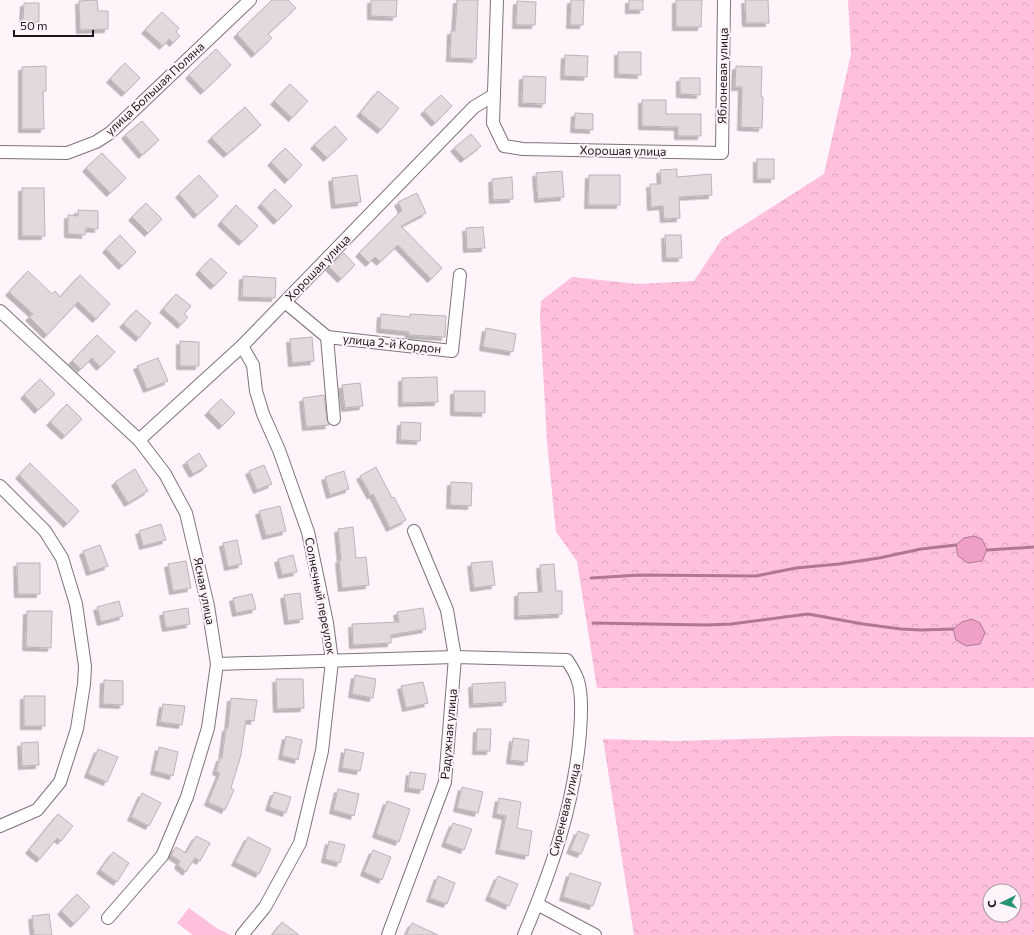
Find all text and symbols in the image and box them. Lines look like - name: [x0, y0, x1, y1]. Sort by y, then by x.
- scale bar: [14, 12, 93, 38]
- text: 50 m: [20, 18, 48, 32]
- street label: Яблоневая улица: [714, 28, 730, 124]
- street label: улица Большая Поляна: [102, 39, 207, 138]
- street label: Хорошая улица: [580, 142, 666, 158]
- street label: Хорошая улица: [282, 231, 352, 303]
- street label: улица 2-й Кордон: [342, 331, 442, 355]
- street label: Солнечный переулок: [303, 536, 339, 656]
- street label: Ясная улица: [192, 556, 218, 626]
- street label: Радужная улица: [437, 688, 459, 780]
- street label: Сиреневая улица: [546, 762, 582, 858]
- north arrow: [982, 883, 1022, 923]
- text: С: [985, 899, 998, 908]

